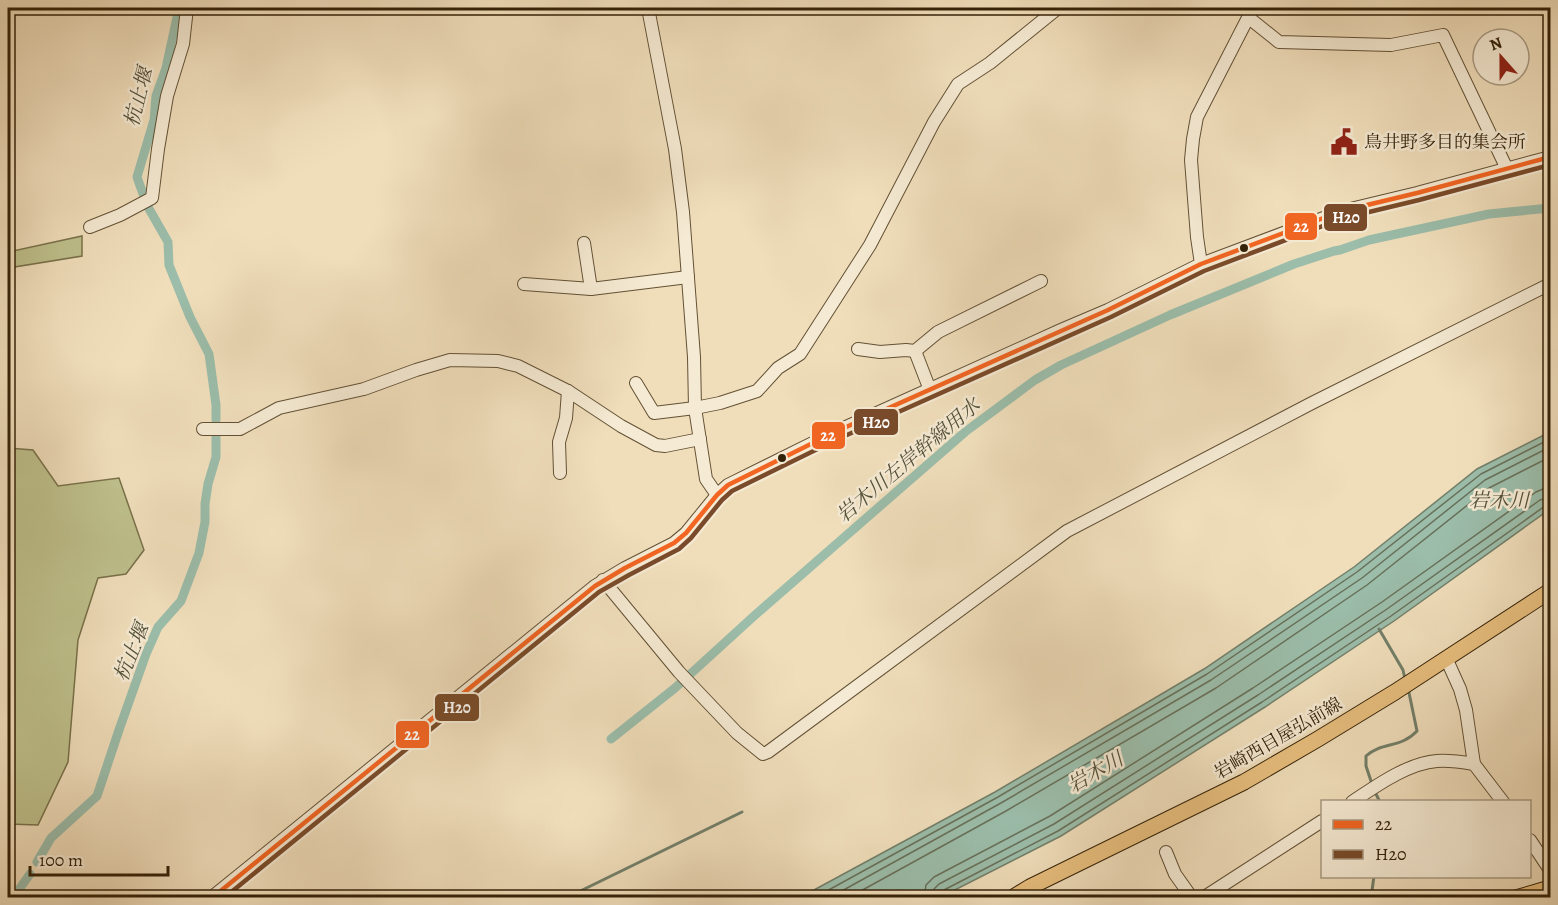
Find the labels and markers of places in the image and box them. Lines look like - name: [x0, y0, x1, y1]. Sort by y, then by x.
- public building icon: 鳥井野多目的集会所: [1329, 127, 1359, 157]
- place label: 鳥井野多目的集会所: [1364, 130, 1526, 154]
- unlabelled marker: [1238, 242, 1250, 254]
- unlabelled marker: [776, 452, 788, 464]

